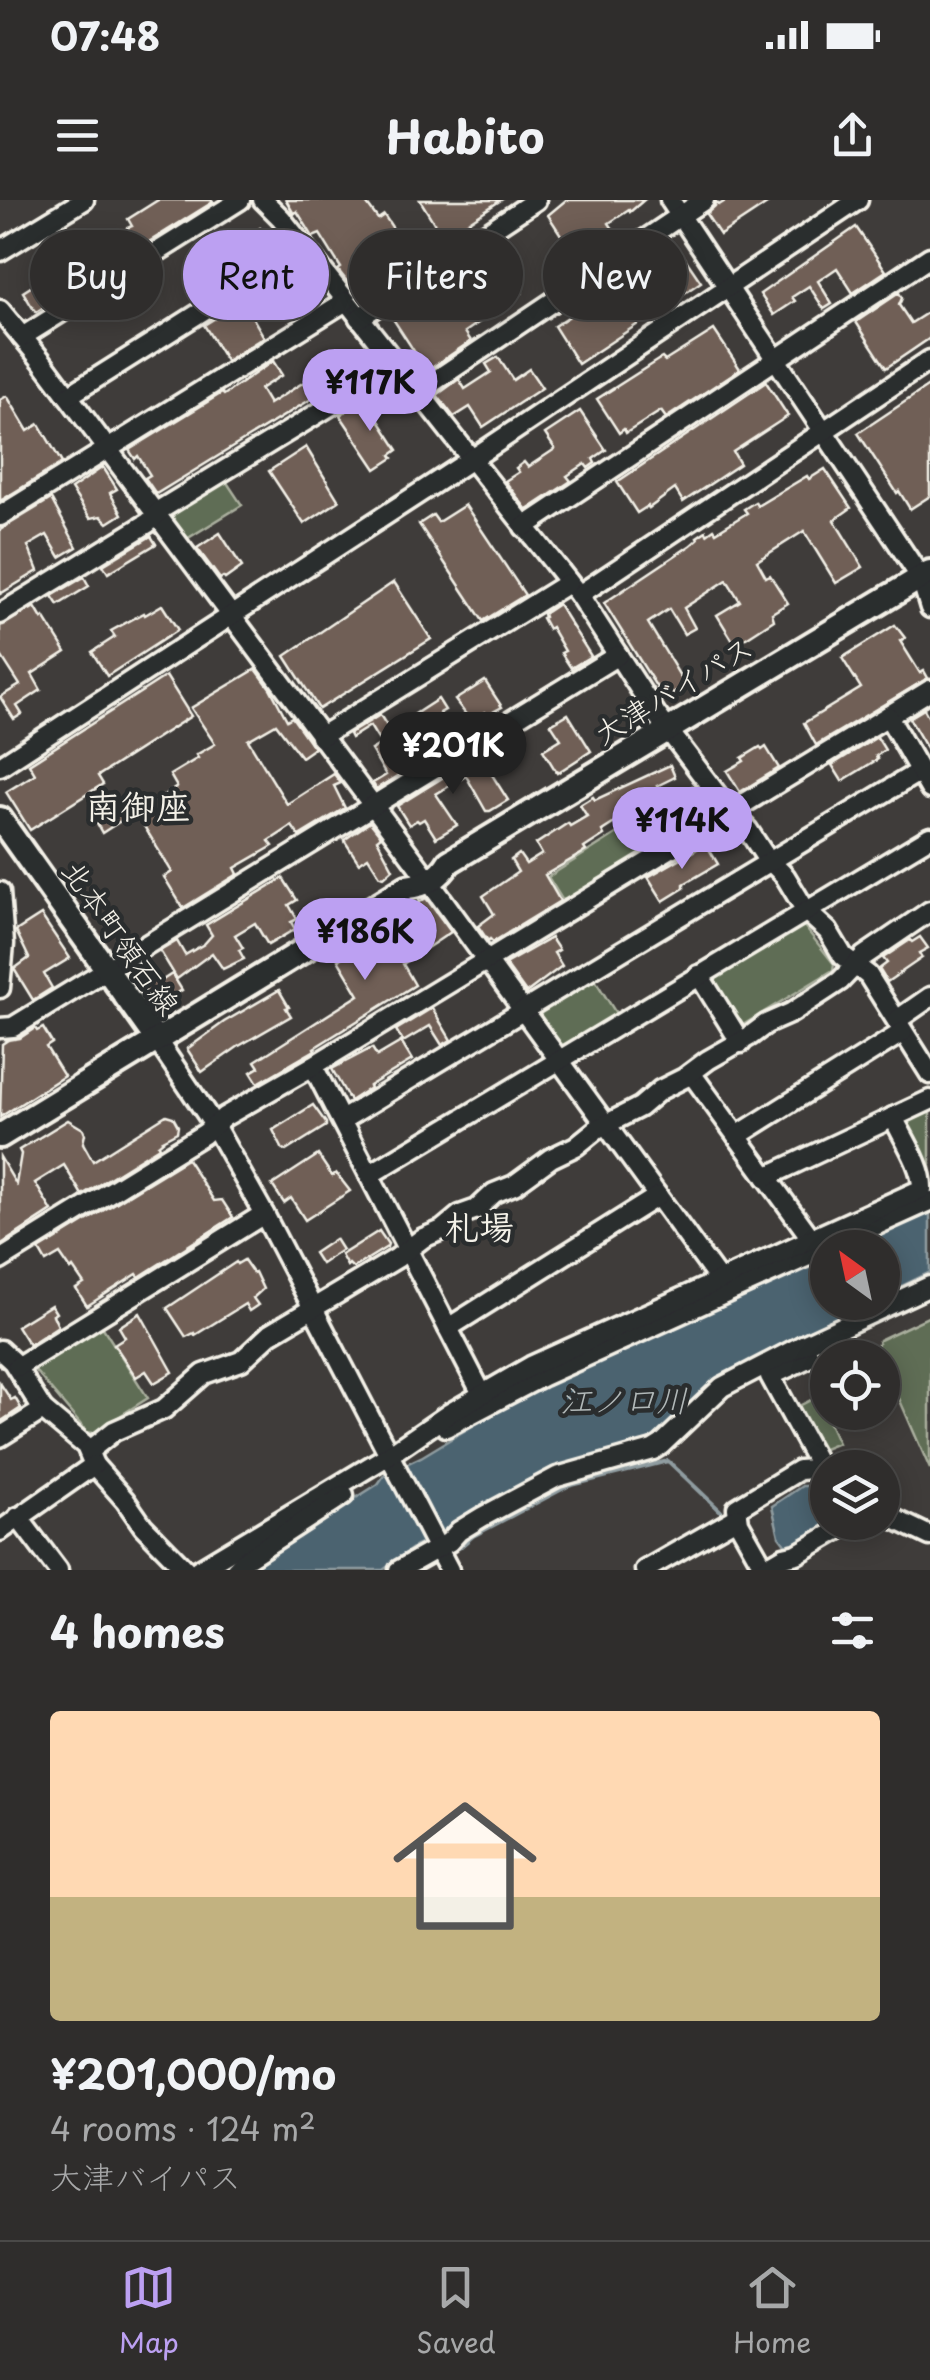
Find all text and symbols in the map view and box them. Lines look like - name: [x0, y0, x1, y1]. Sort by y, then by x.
- text: 07:48: [50, 7, 160, 64]
- text: Habito: [386, 101, 544, 169]
- icon: menu: [50, 108, 105, 163]
- icon: share: [825, 108, 880, 163]
- chip: Buy: [30, 230, 163, 320]
- chip: Rent: [183, 230, 329, 320]
- chip: Filters: [349, 230, 523, 320]
- chip: New: [543, 230, 687, 320]
- pin: ¥117K: [300, 349, 440, 434]
- text: ¥117K: [324, 357, 416, 405]
- street label: 大津バイパス: [584, 623, 761, 754]
- pin: ¥201K: [383, 712, 523, 797]
- text: ¥201K: [401, 720, 505, 768]
- district label: 南御座: [85, 778, 191, 831]
- pin: ¥114K: [612, 787, 752, 872]
- text: ¥114K: [634, 795, 730, 843]
- street label: 北本町領石線: [52, 850, 192, 1023]
- pin: ¥186K: [295, 898, 435, 983]
- text: ¥186K: [316, 906, 414, 954]
- district label: 札場: [444, 1199, 514, 1252]
- north arrow: [810, 1230, 900, 1320]
- map controls: [810, 1230, 900, 1540]
- button: locate: [810, 1340, 900, 1430]
- water label: 江ノ口川: [560, 1375, 688, 1423]
- button: layers: [810, 1450, 900, 1540]
- text: 4 homes: [50, 1599, 225, 1662]
- icon: filters: [825, 1603, 880, 1658]
- icon: home: [375, 1776, 555, 1956]
- text: ¥201,000/mo: [50, 2041, 336, 2104]
- text: 4 rooms · 124 m²: [50, 2104, 316, 2152]
- text: 大津バイパス: [50, 2152, 241, 2200]
- tab: Map: [119, 2260, 179, 2363]
- tab: Saved: [416, 2260, 496, 2363]
- tab: Home: [733, 2260, 811, 2363]

